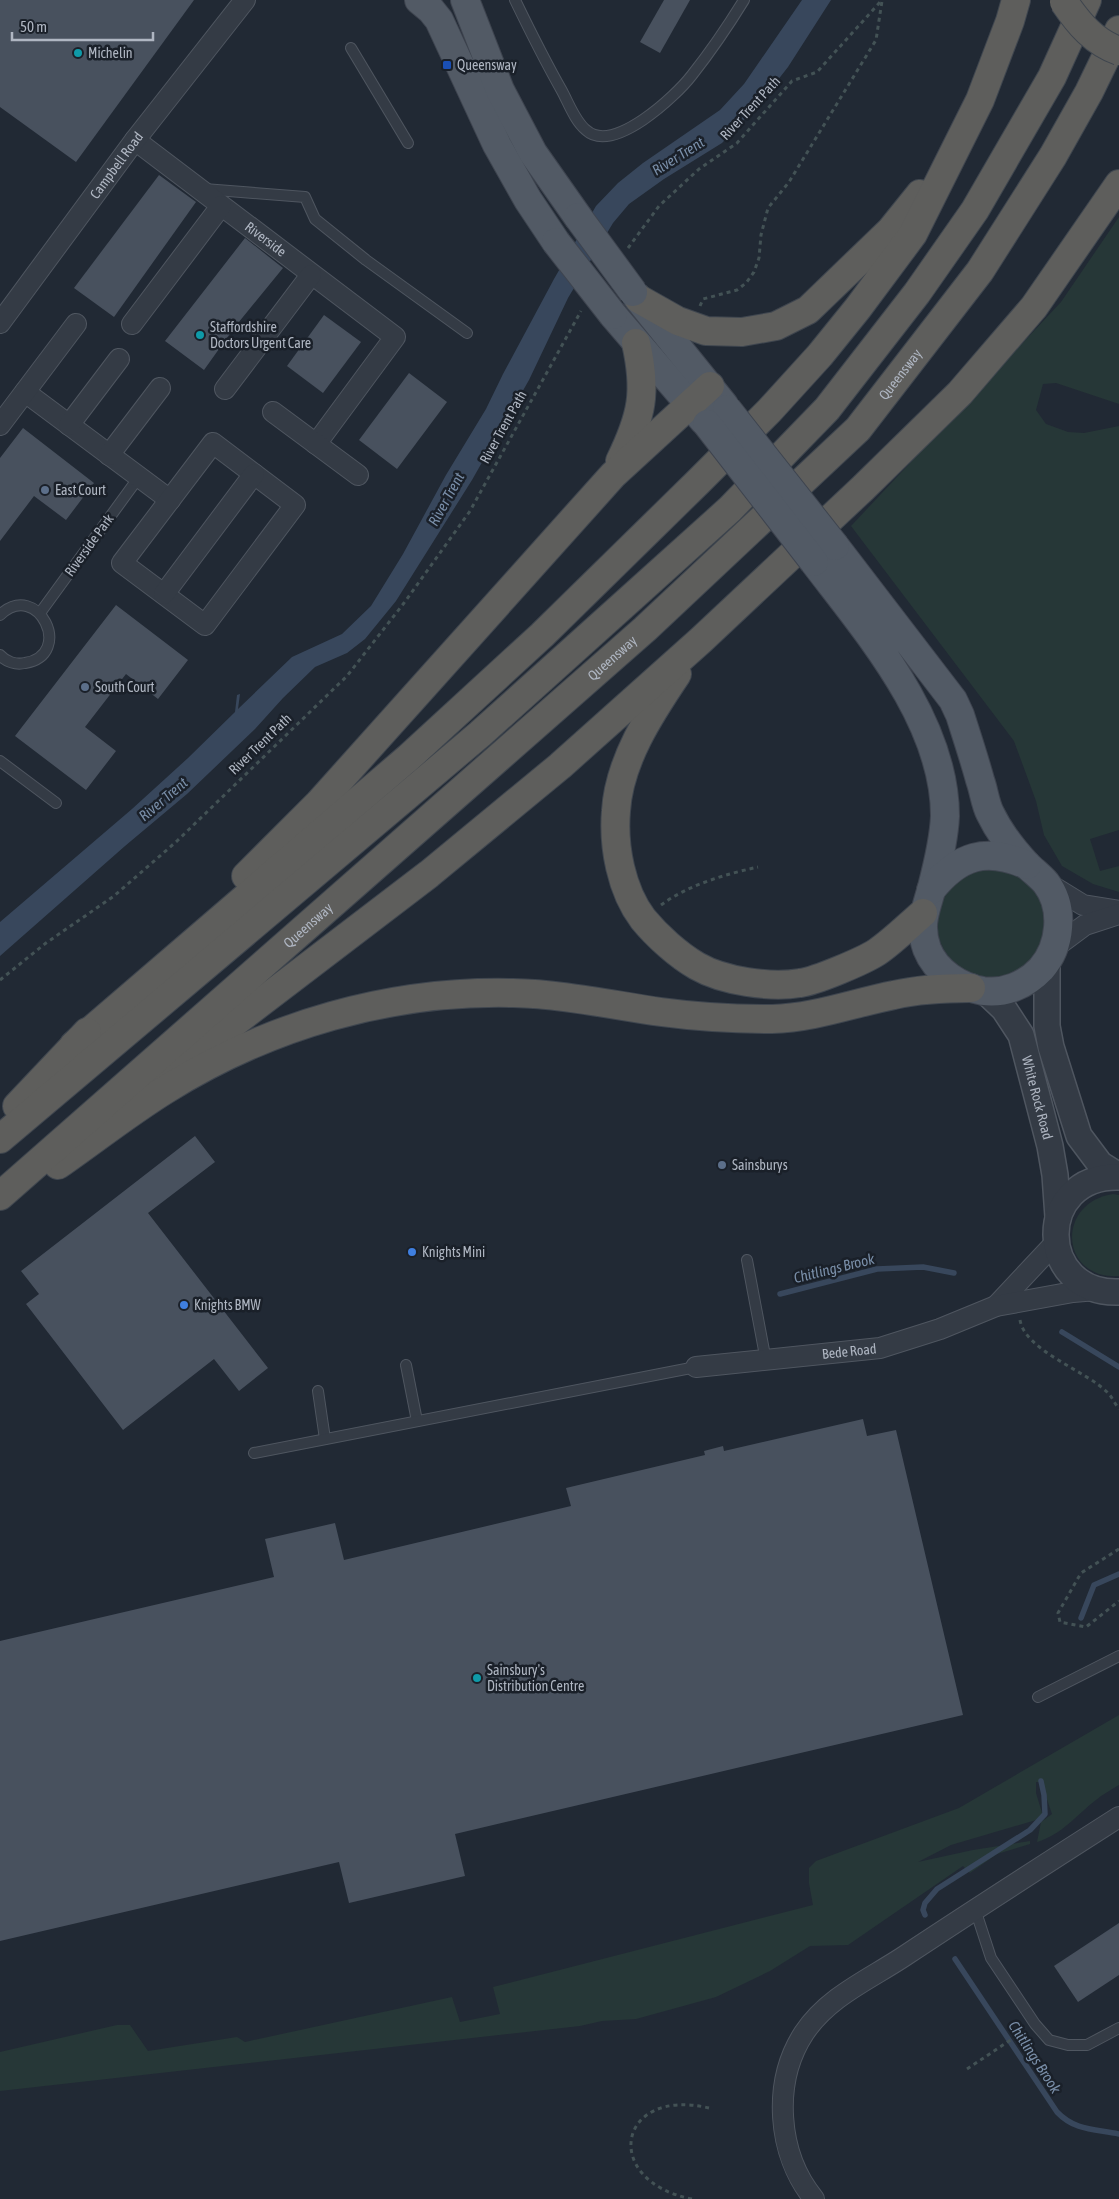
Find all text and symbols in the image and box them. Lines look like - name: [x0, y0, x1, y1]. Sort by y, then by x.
- scale bar: [12, 10, 154, 42]
- text: 50 m: [20, 18, 47, 35]
- place label: Michelin: [88, 45, 133, 61]
- marker: Michelin: [72, 47, 84, 59]
- place label: Queensway: [457, 57, 517, 73]
- marker: Queensway: [441, 59, 453, 71]
- street label: River Trent Path: [717, 73, 783, 143]
- street label: Campbell Road: [87, 129, 146, 202]
- water label: River Trent: [649, 133, 708, 179]
- street label: Riverside: [242, 218, 290, 260]
- place label: Staffordshire Doctors Urgent Care: [210, 319, 311, 351]
- marker: Staffordshire Doctors Urgent Care: [194, 329, 206, 341]
- street label: Queensway: [876, 346, 925, 403]
- street label: River Trent Path: [476, 388, 530, 466]
- water label: River Trent: [424, 469, 468, 529]
- place label: East Court: [55, 482, 106, 498]
- marker: East Court: [39, 484, 51, 496]
- street label: Riverside Park: [61, 511, 117, 579]
- street label: Queensway: [584, 632, 640, 684]
- place label: South Court: [95, 679, 155, 695]
- marker: South Court: [79, 681, 91, 693]
- street label: River Trent Path: [225, 710, 295, 778]
- water label: River Trent: [135, 773, 191, 824]
- street label: Queensway: [280, 899, 336, 951]
- street label: White Rock Road: [1019, 1054, 1056, 1141]
- place label: Sainsburys: [732, 1157, 788, 1173]
- marker: Sainsburys: [716, 1159, 728, 1171]
- place label: Knights Mini: [422, 1244, 485, 1260]
- marker: Knights Mini: [406, 1246, 418, 1258]
- water label: Chitlings Brook: [792, 1250, 877, 1286]
- place label: Knights BMW: [194, 1297, 262, 1313]
- marker: Knights BMW: [178, 1299, 190, 1311]
- street label: Bede Road: [821, 1340, 877, 1362]
- place label: Sainsbury's Distribution Centre: [487, 1662, 584, 1694]
- marker: Sainsbury's Distribution Centre: [471, 1672, 483, 1684]
- water label: Chitlings Brook: [1005, 2018, 1065, 2097]

